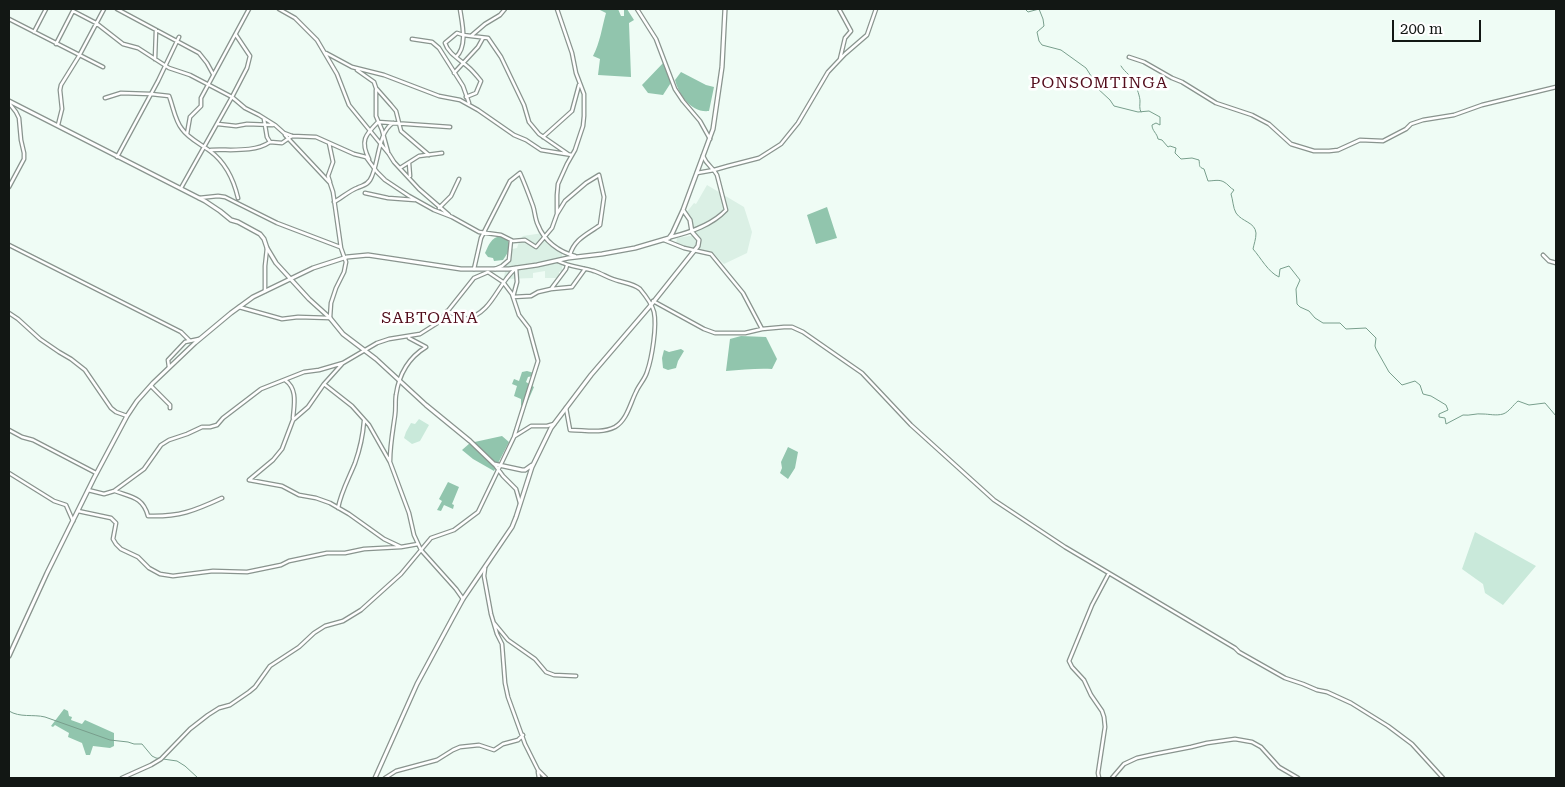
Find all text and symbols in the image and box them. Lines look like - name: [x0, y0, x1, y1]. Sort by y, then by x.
- scale bar: [1395, 10, 1484, 42]
- text: 200 m: [1400, 20, 1443, 38]
- district label: PONSOMTINGA: [1029, 73, 1169, 93]
- district label: SABTOANA: [380, 308, 480, 328]

